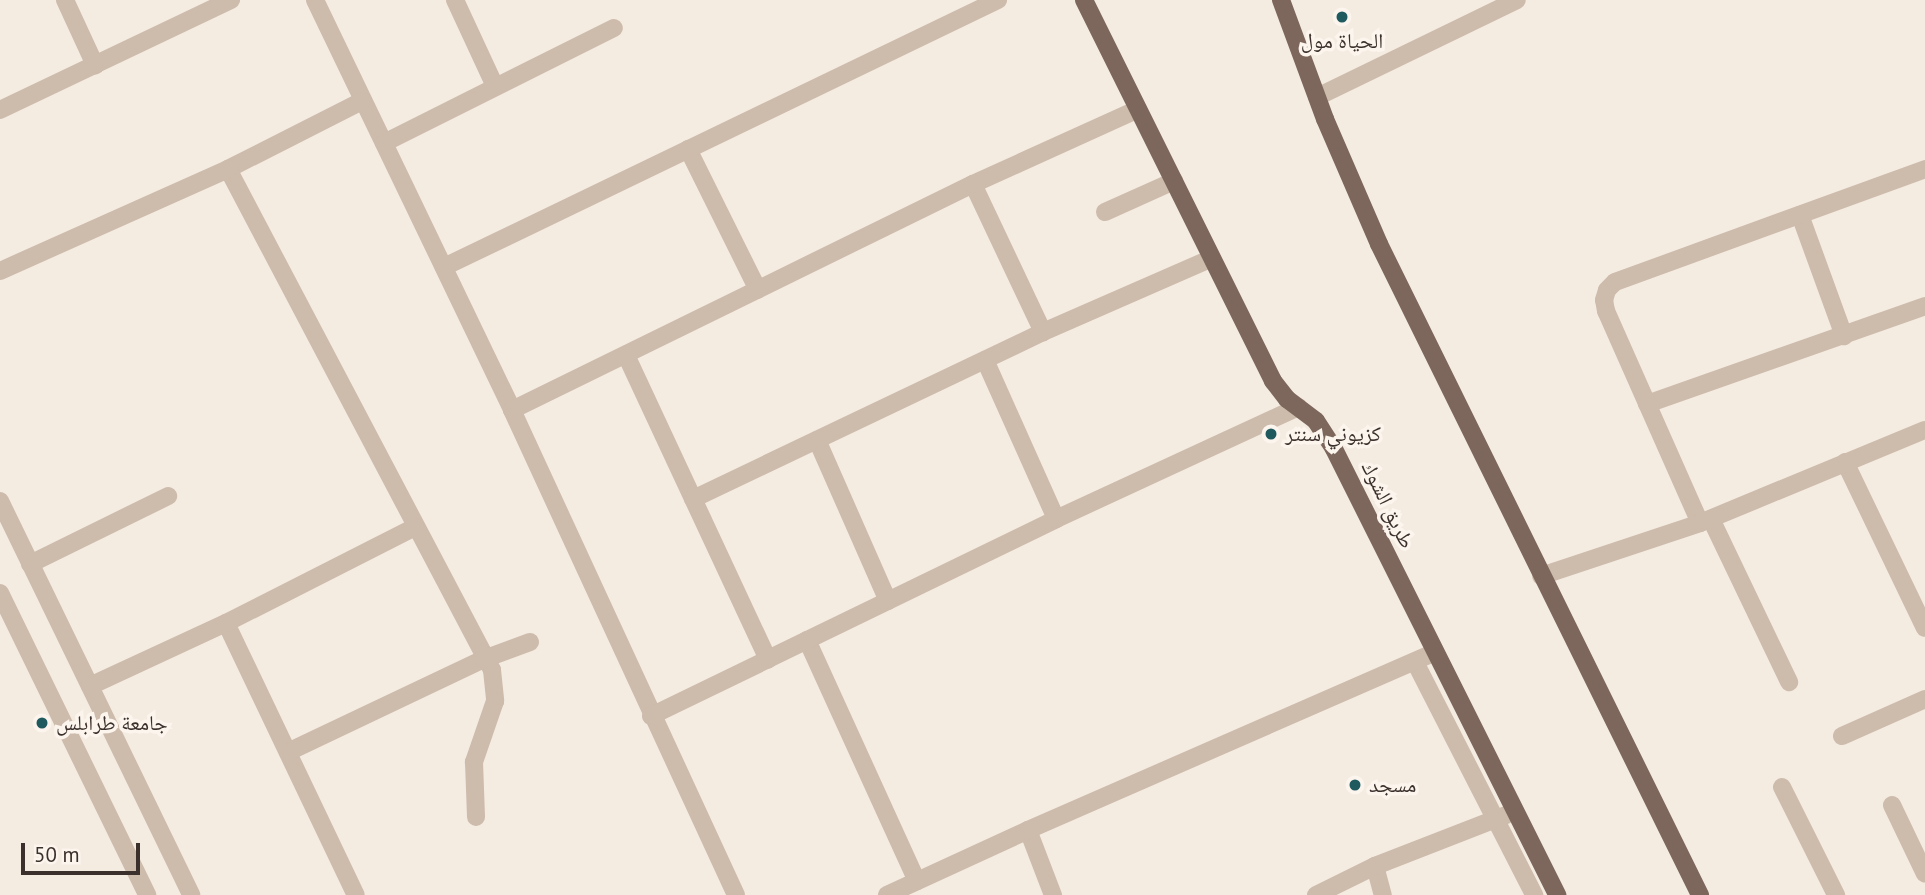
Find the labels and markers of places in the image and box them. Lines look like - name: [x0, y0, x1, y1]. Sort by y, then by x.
- marker: الحياة مول: [1334, 9, 1350, 25]
- place label: الحياة مول: [1301, 28, 1383, 54]
- place label: كزيوني سنتر: [1285, 421, 1381, 447]
- marker: كزيوني سنتر: [1263, 426, 1279, 442]
- place label: جامعة طرابلس: [56, 710, 168, 736]
- marker: جامعة طرابلس: [34, 715, 50, 731]
- place label: مسجد: [1369, 772, 1416, 798]
- marker: مسجد: [1347, 777, 1363, 793]

